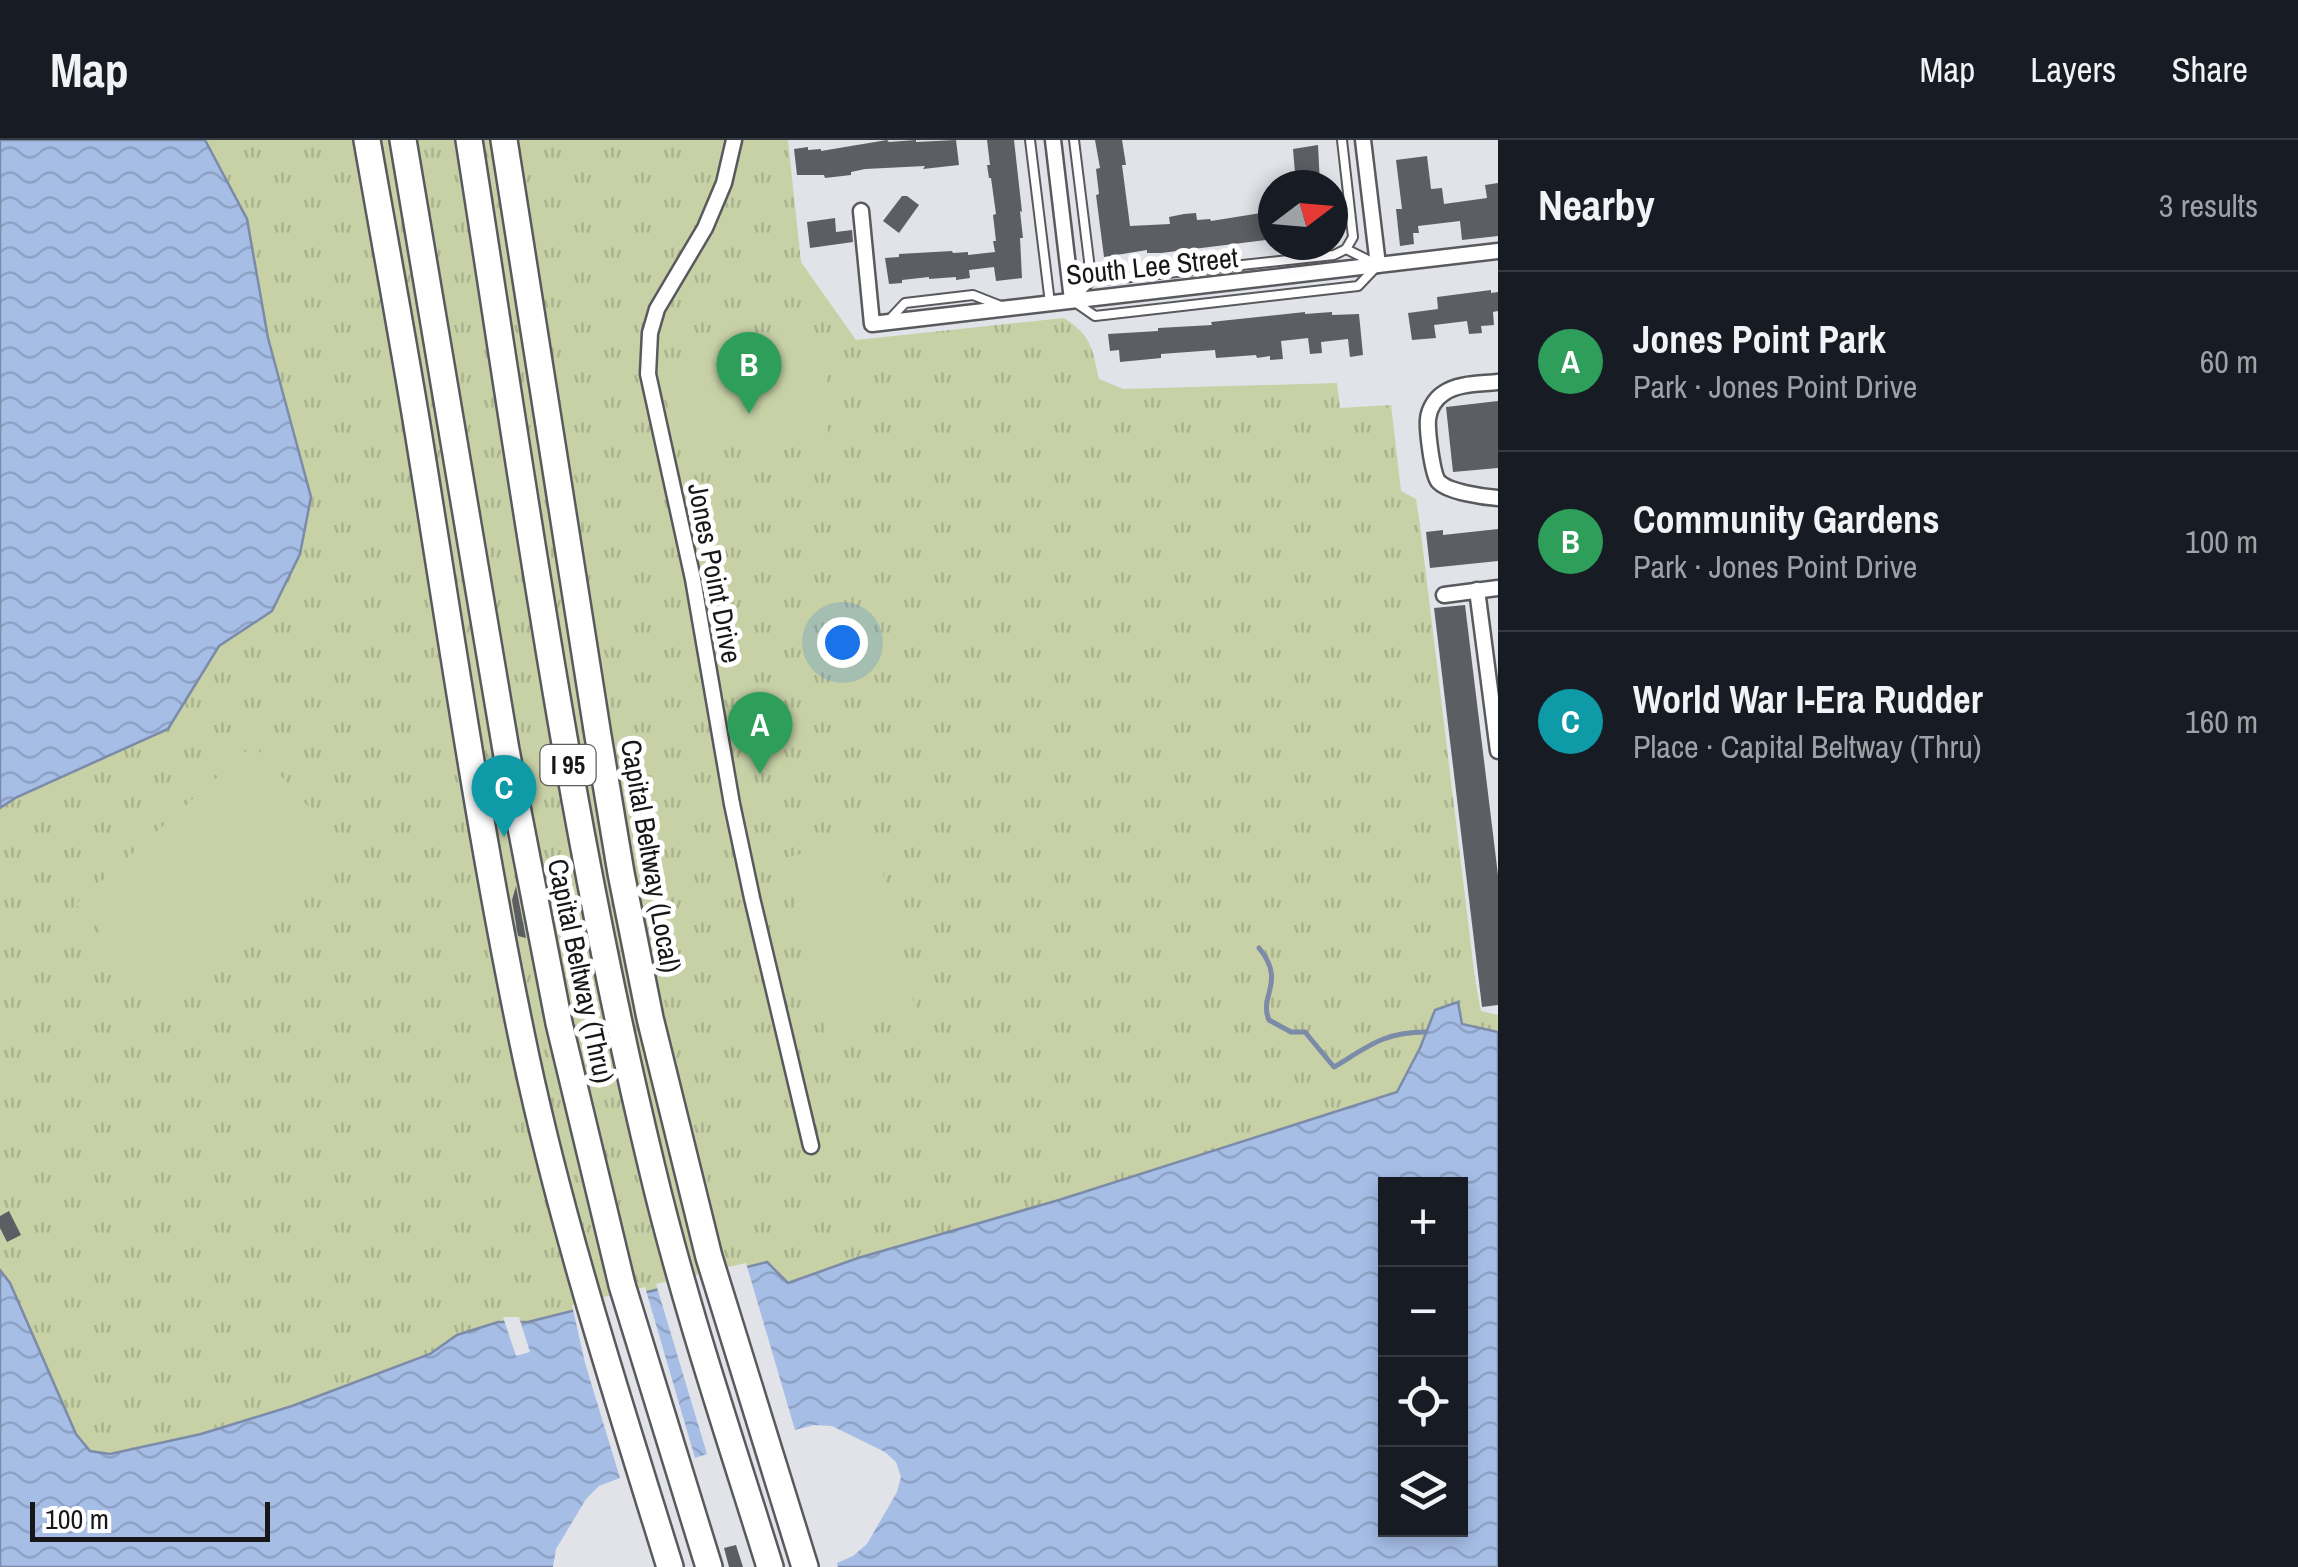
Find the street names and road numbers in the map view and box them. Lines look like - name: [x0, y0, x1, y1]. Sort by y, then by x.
- street label: South Lee Street: [1064, 238, 1240, 294]
- street label: Jones Point Drive: [679, 480, 751, 666]
- street label: Capital Beltway (Local): [612, 736, 690, 976]
- road number: I 95: [540, 745, 596, 785]
- street label: Capital Beltway (Thru): [539, 855, 623, 1087]

